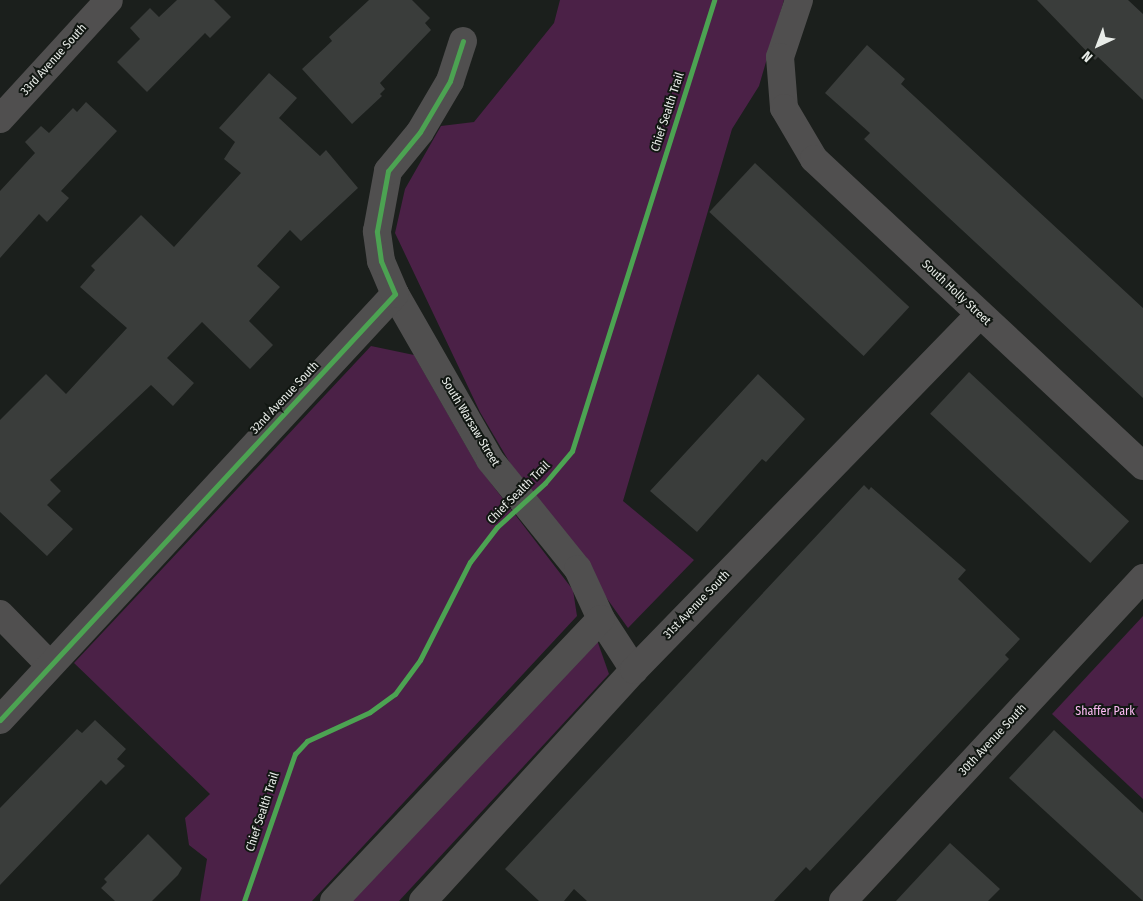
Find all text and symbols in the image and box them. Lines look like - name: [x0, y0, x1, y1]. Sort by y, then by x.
- north arrow: [1073, 20, 1123, 70]
- street label: 33rd Avenue South: [18, 21, 90, 99]
- text: N: [1079, 47, 1096, 65]
- street label: Chief Sealth Trail: [648, 70, 688, 154]
- street label: South Holly Street: [919, 257, 993, 329]
- street label: 32nd Avenue South: [248, 359, 322, 437]
- street label: South Warsaw Street: [438, 375, 502, 469]
- street label: Chief Sealth Trail: [485, 459, 553, 527]
- street label: 31st Avenue South: [661, 568, 733, 642]
- street label: 30th Avenue South: [956, 701, 1030, 779]
- park label: Shaffer Park: [1075, 705, 1135, 719]
- street label: Chief Sealth Trail: [243, 770, 283, 854]

